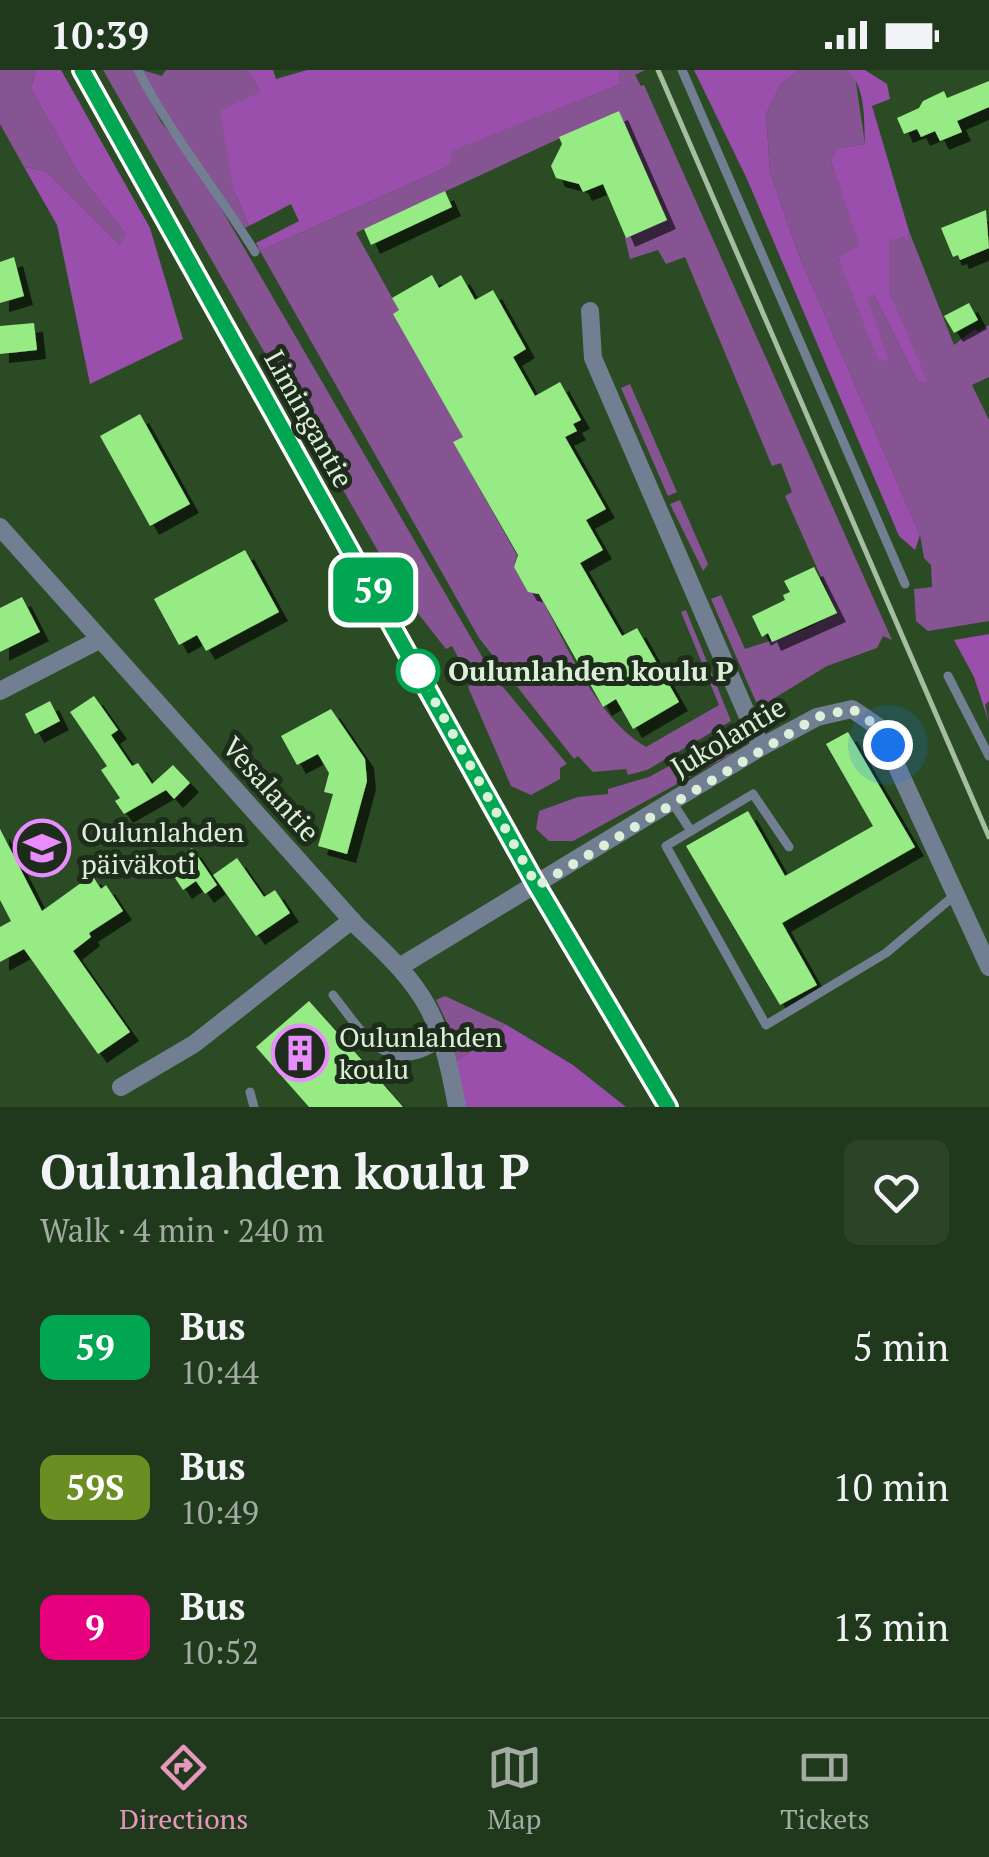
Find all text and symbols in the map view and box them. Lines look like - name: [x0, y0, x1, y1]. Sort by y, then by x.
- text: 10:39: [50, 10, 149, 60]
- street label: Limingantie: [257, 344, 362, 494]
- line badge: 59: [328, 558, 418, 622]
- text: 59: [353, 567, 393, 613]
- marker: Oulunlahden koulu P: [397, 650, 439, 692]
- place label: Oulunlahden koulu P: [448, 652, 734, 689]
- street label: Jukolantie: [664, 688, 792, 785]
- your location: [863, 720, 913, 770]
- street label: Vesalantie: [214, 728, 328, 849]
- place label: Oulunlahden päiväkoti: [81, 813, 245, 882]
- school or university icon: Oulunlahden päiväkoti: [12, 818, 72, 878]
- place label: Oulunlahden koulu: [339, 1018, 503, 1087]
- building icon: Oulunlahden koulu: [270, 1023, 330, 1083]
- text: Oulunlahden koulu P: [40, 1139, 530, 1203]
- button: heart: [844, 1140, 949, 1245]
- text: Walk · 4 min · 240 m: [40, 1209, 324, 1251]
- text: Bus: [180, 1301, 245, 1351]
- text: 5 min: [853, 1322, 949, 1372]
- text: 59: [75, 1324, 115, 1370]
- text: 10:44: [180, 1351, 259, 1393]
- text: Bus: [180, 1441, 245, 1491]
- text: 10 min: [832, 1462, 949, 1512]
- text: 59S: [65, 1464, 125, 1510]
- text: 10:49: [180, 1491, 259, 1533]
- text: Bus: [180, 1581, 245, 1631]
- text: 13 min: [832, 1602, 949, 1652]
- text: 9: [85, 1604, 105, 1650]
- text: 10:52: [180, 1631, 259, 1673]
- tab: Directions: [119, 1740, 248, 1837]
- tab: Map: [487, 1740, 542, 1837]
- tab: Tickets: [780, 1740, 870, 1837]

